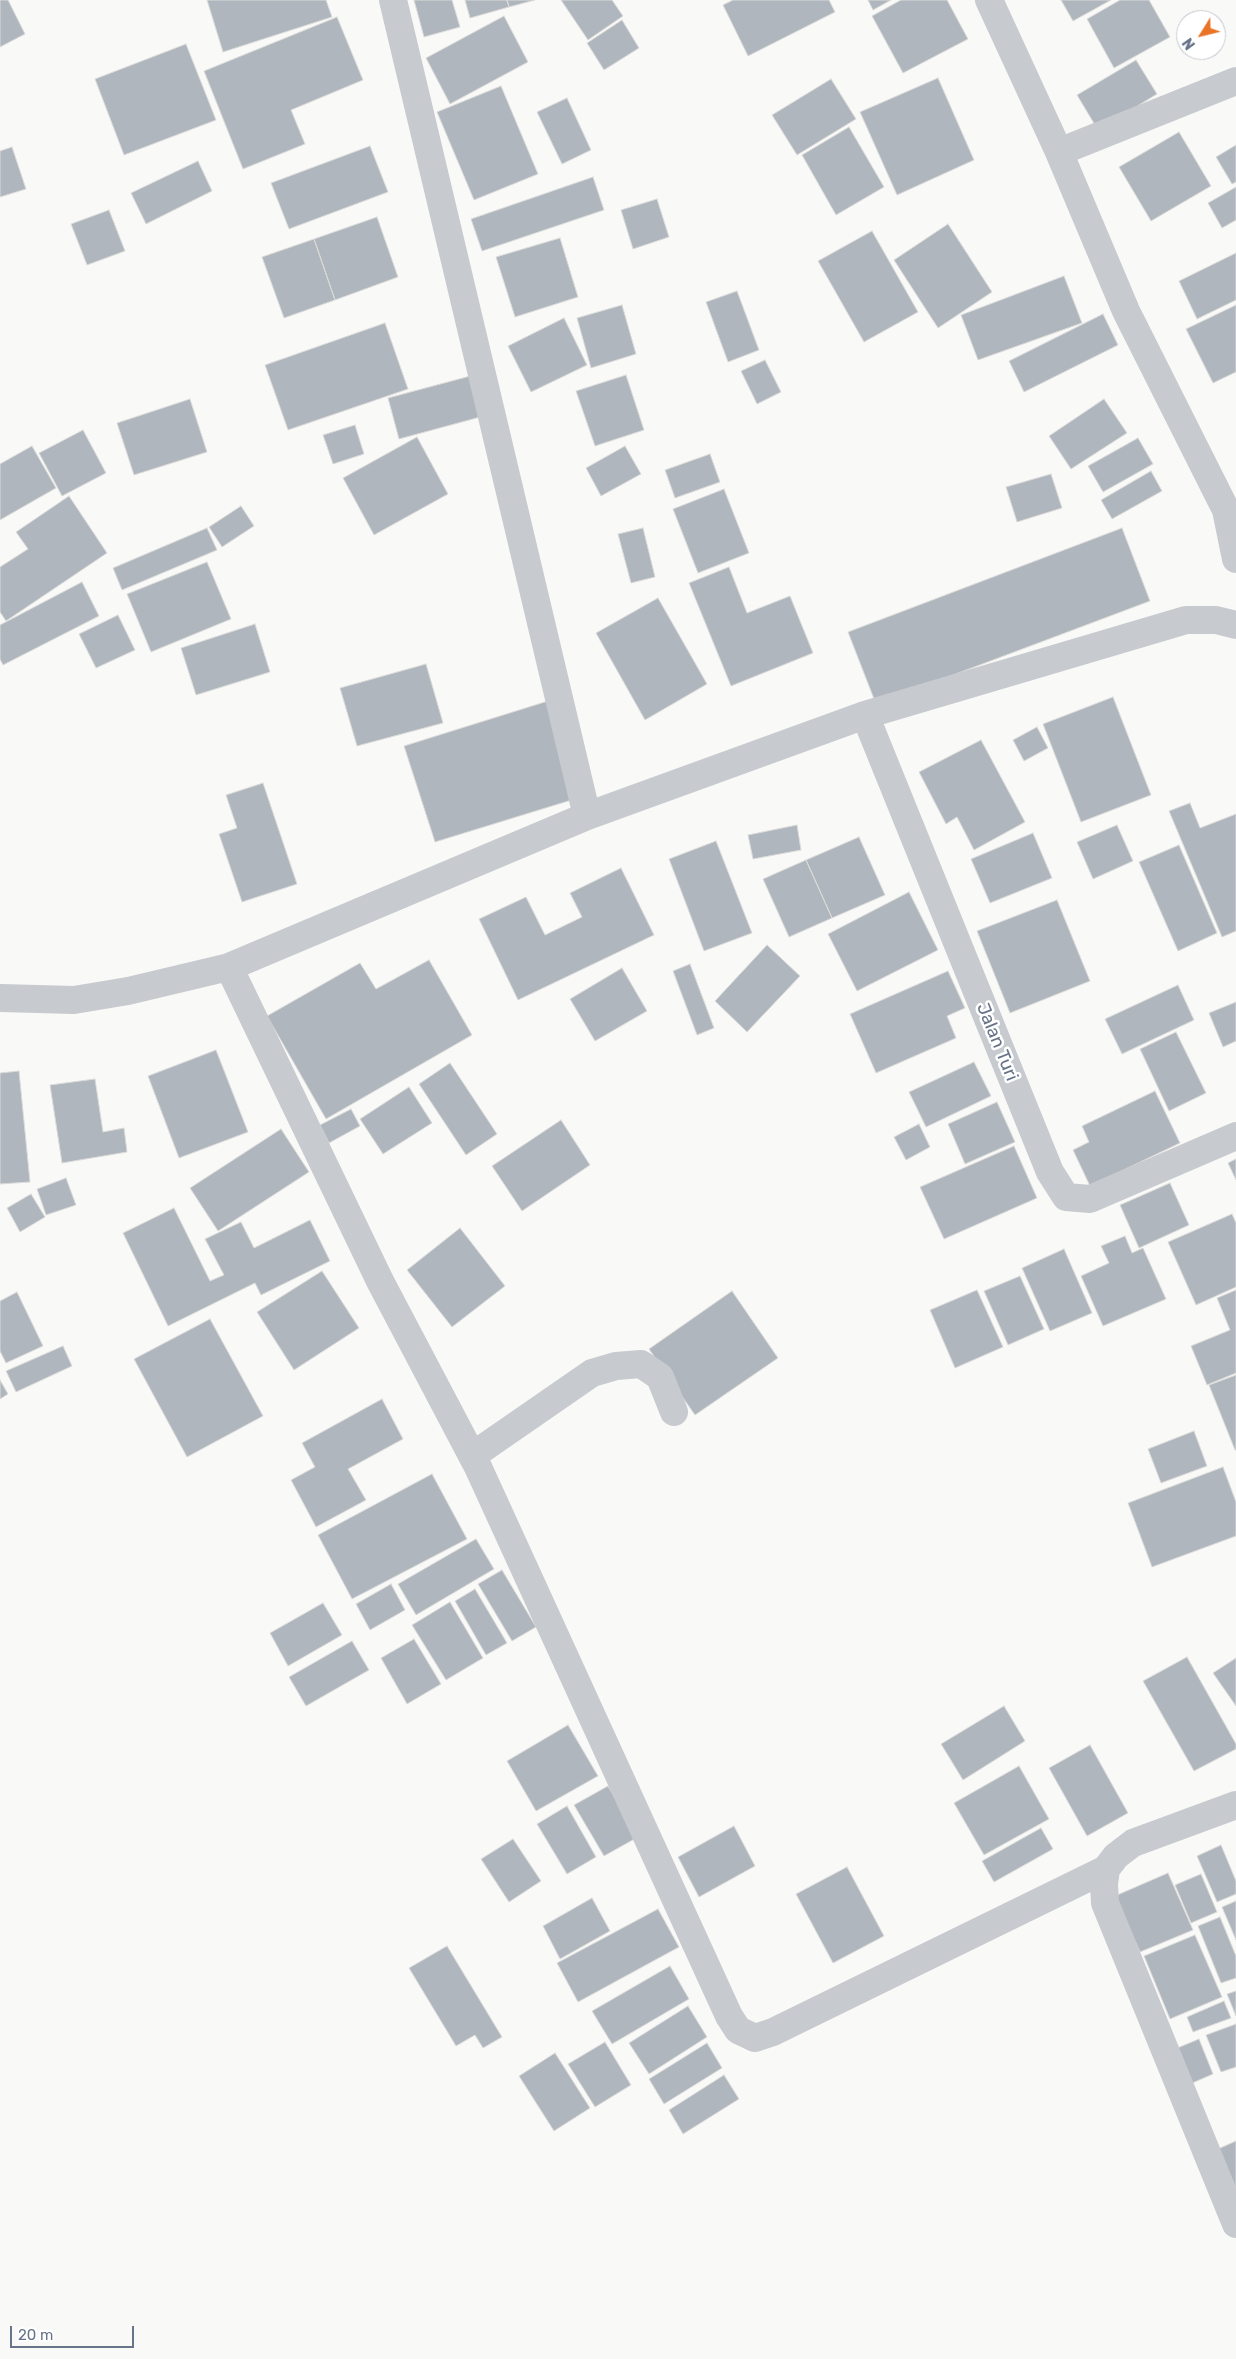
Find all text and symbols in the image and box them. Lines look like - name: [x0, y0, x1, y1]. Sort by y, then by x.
- north arrow: [1176, 10, 1226, 60]
- text: N: [1179, 34, 1199, 53]
- street label: Jalan Turi: [972, 1000, 1022, 1084]
- scale bar: [12, 2316, 136, 2348]
- text: 20 m: [18, 2326, 53, 2344]

